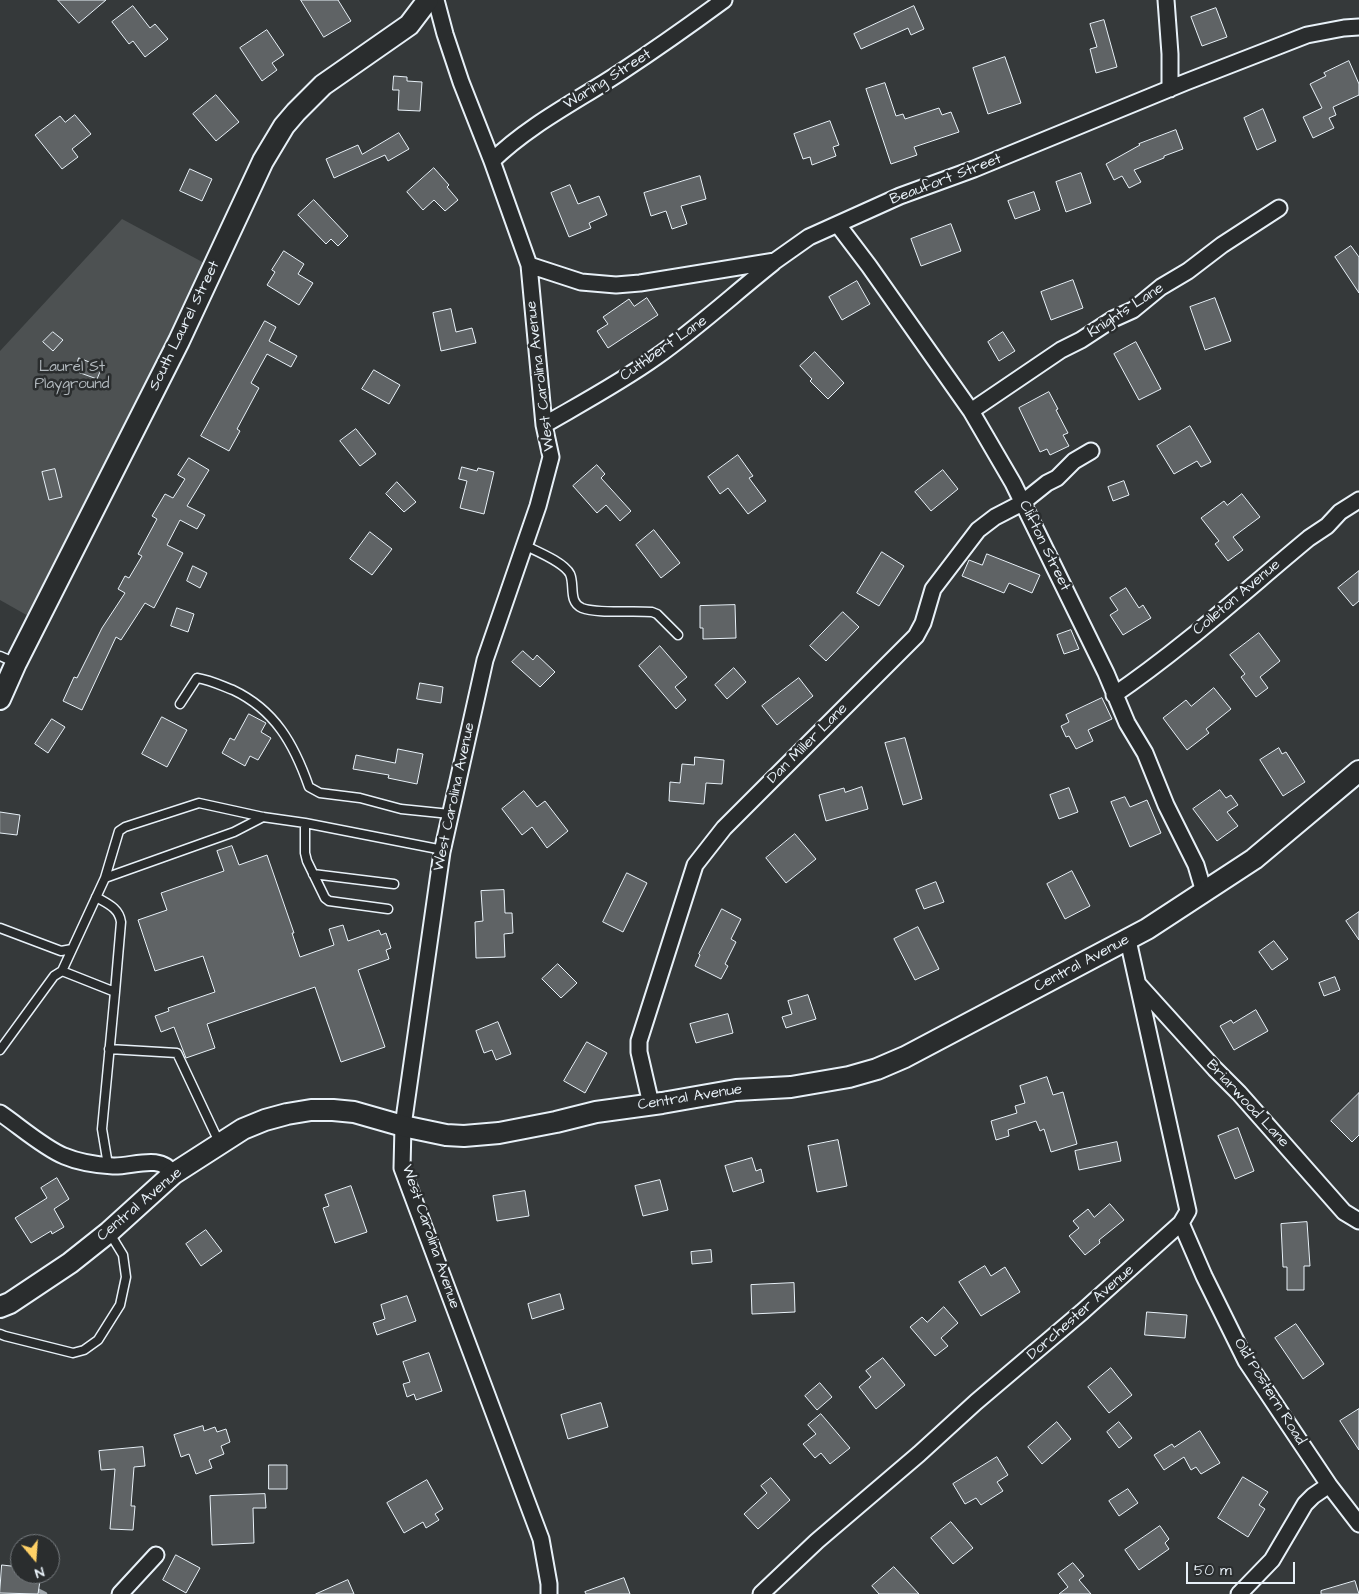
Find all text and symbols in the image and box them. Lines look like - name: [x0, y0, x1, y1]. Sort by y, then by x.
- street label: Waring Street: [561, 46, 655, 114]
- street label: Beaufort Street: [888, 150, 1004, 210]
- street label: South Laurel Street: [146, 258, 224, 394]
- street label: Knights Lane: [1085, 280, 1167, 342]
- street label: West Carolina Avenue: [523, 300, 559, 452]
- street label: Cuthbert Lane: [617, 312, 711, 386]
- park label: Laurel St Playground: [34, 359, 110, 394]
- street label: Clifton Street: [1014, 498, 1074, 594]
- street label: Colleton Avenue: [1190, 556, 1284, 640]
- street label: Dan Miller Lane: [764, 700, 852, 788]
- street label: West Carolina Avenue: [430, 721, 480, 873]
- street label: Central Avenue: [1031, 931, 1133, 997]
- street label: Briarwood Lane: [1202, 1056, 1292, 1152]
- street label: Central Avenue: [637, 1081, 743, 1115]
- street label: West Carolina Avenue: [397, 1163, 463, 1311]
- street label: Central Avenue: [94, 1164, 186, 1246]
- street label: Dorchester Avenue: [1024, 1262, 1138, 1364]
- street label: Old Postern Road: [1229, 1335, 1309, 1449]
- north arrow: [10, 1534, 60, 1584]
- scale bar: [1189, 1552, 1298, 1584]
- text: 50 m: [1194, 1560, 1232, 1581]
- text: N: [32, 1561, 47, 1583]

